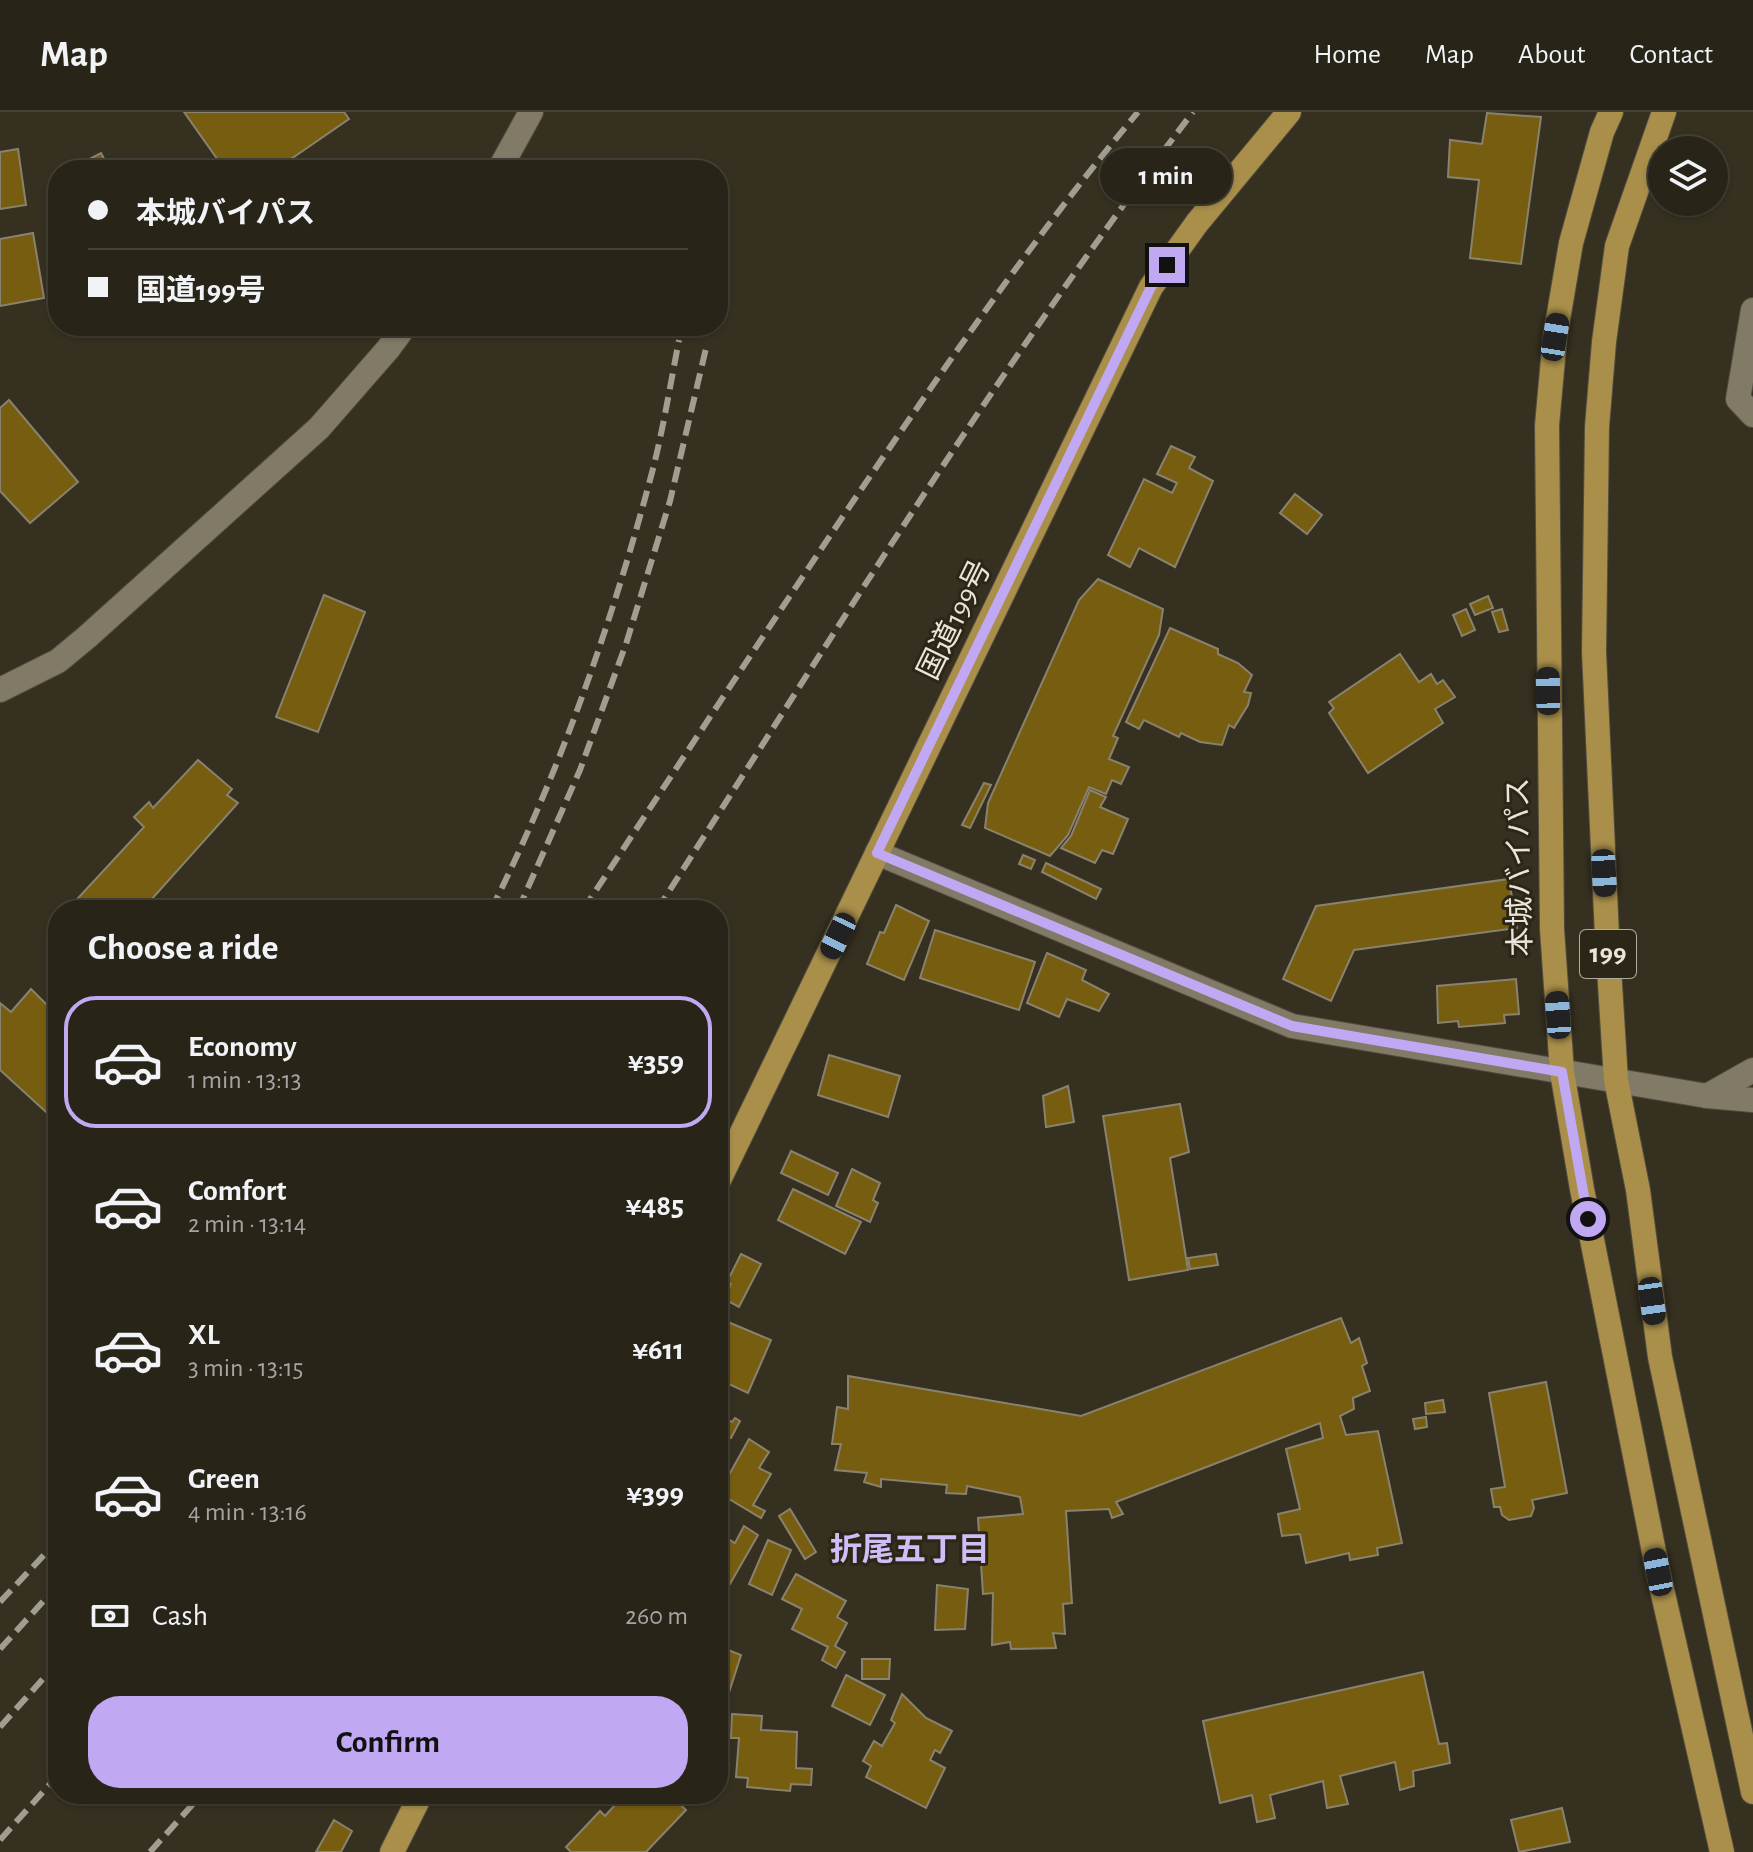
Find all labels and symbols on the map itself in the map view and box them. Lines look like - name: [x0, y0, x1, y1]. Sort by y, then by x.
- callout: 1 min: [1101, 149, 1233, 205]
- route end: [1149, 247, 1185, 283]
- car: [1539, 311, 1571, 363]
- street label: 国道199号: [912, 555, 997, 684]
- car: [1536, 667, 1560, 715]
- street label: 本城バイパス: [1501, 777, 1537, 957]
- car: [1591, 848, 1617, 898]
- car: [817, 909, 859, 963]
- road number: 199: [1580, 930, 1636, 978]
- car: [1544, 990, 1572, 1040]
- route start: [1570, 1201, 1606, 1237]
- car: [1637, 1276, 1667, 1326]
- district label: 折尾五丁目: [830, 1532, 990, 1566]
- car: [1642, 1546, 1674, 1598]

